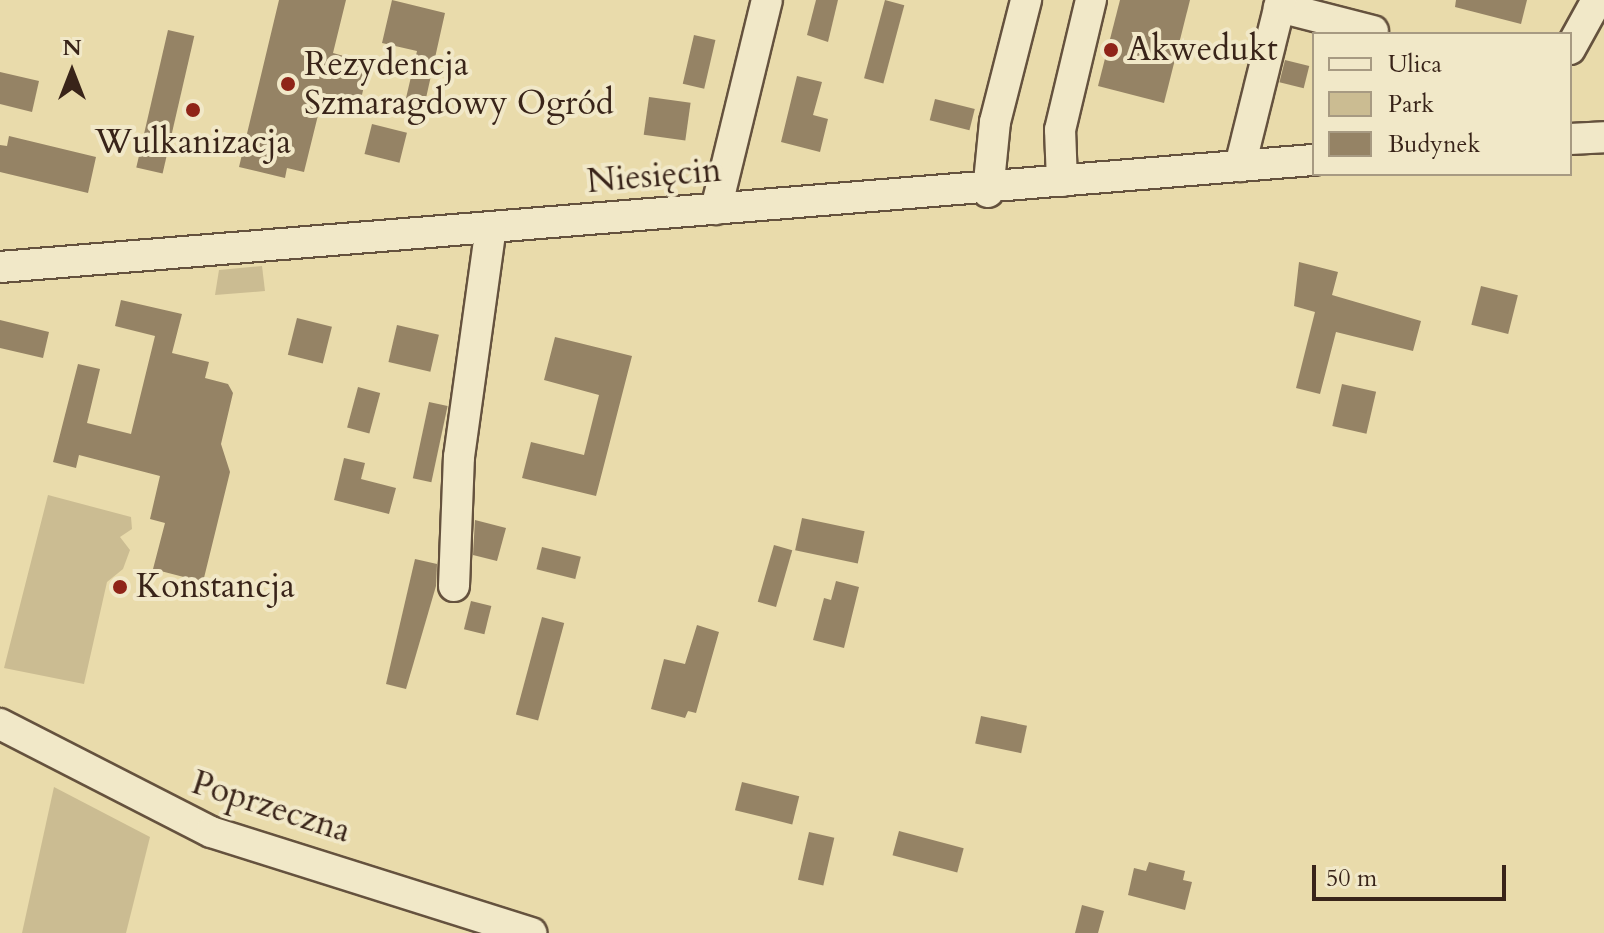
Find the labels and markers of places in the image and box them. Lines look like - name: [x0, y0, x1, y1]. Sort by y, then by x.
- place label: Akwedukt: [1127, 30, 1278, 70]
- marker: Akwedukt: [1102, 41, 1120, 59]
- place label: Rezydencja Szmaragdowy Ogród: [304, 44, 614, 124]
- marker: Rezydencja Szmaragdowy Ogród: [279, 75, 297, 93]
- marker: Wulkanizacja: [184, 101, 202, 119]
- place label: Wulkanizacja: [95, 123, 291, 163]
- place label: Konstancja: [136, 567, 295, 607]
- marker: Konstancja: [111, 578, 129, 596]

